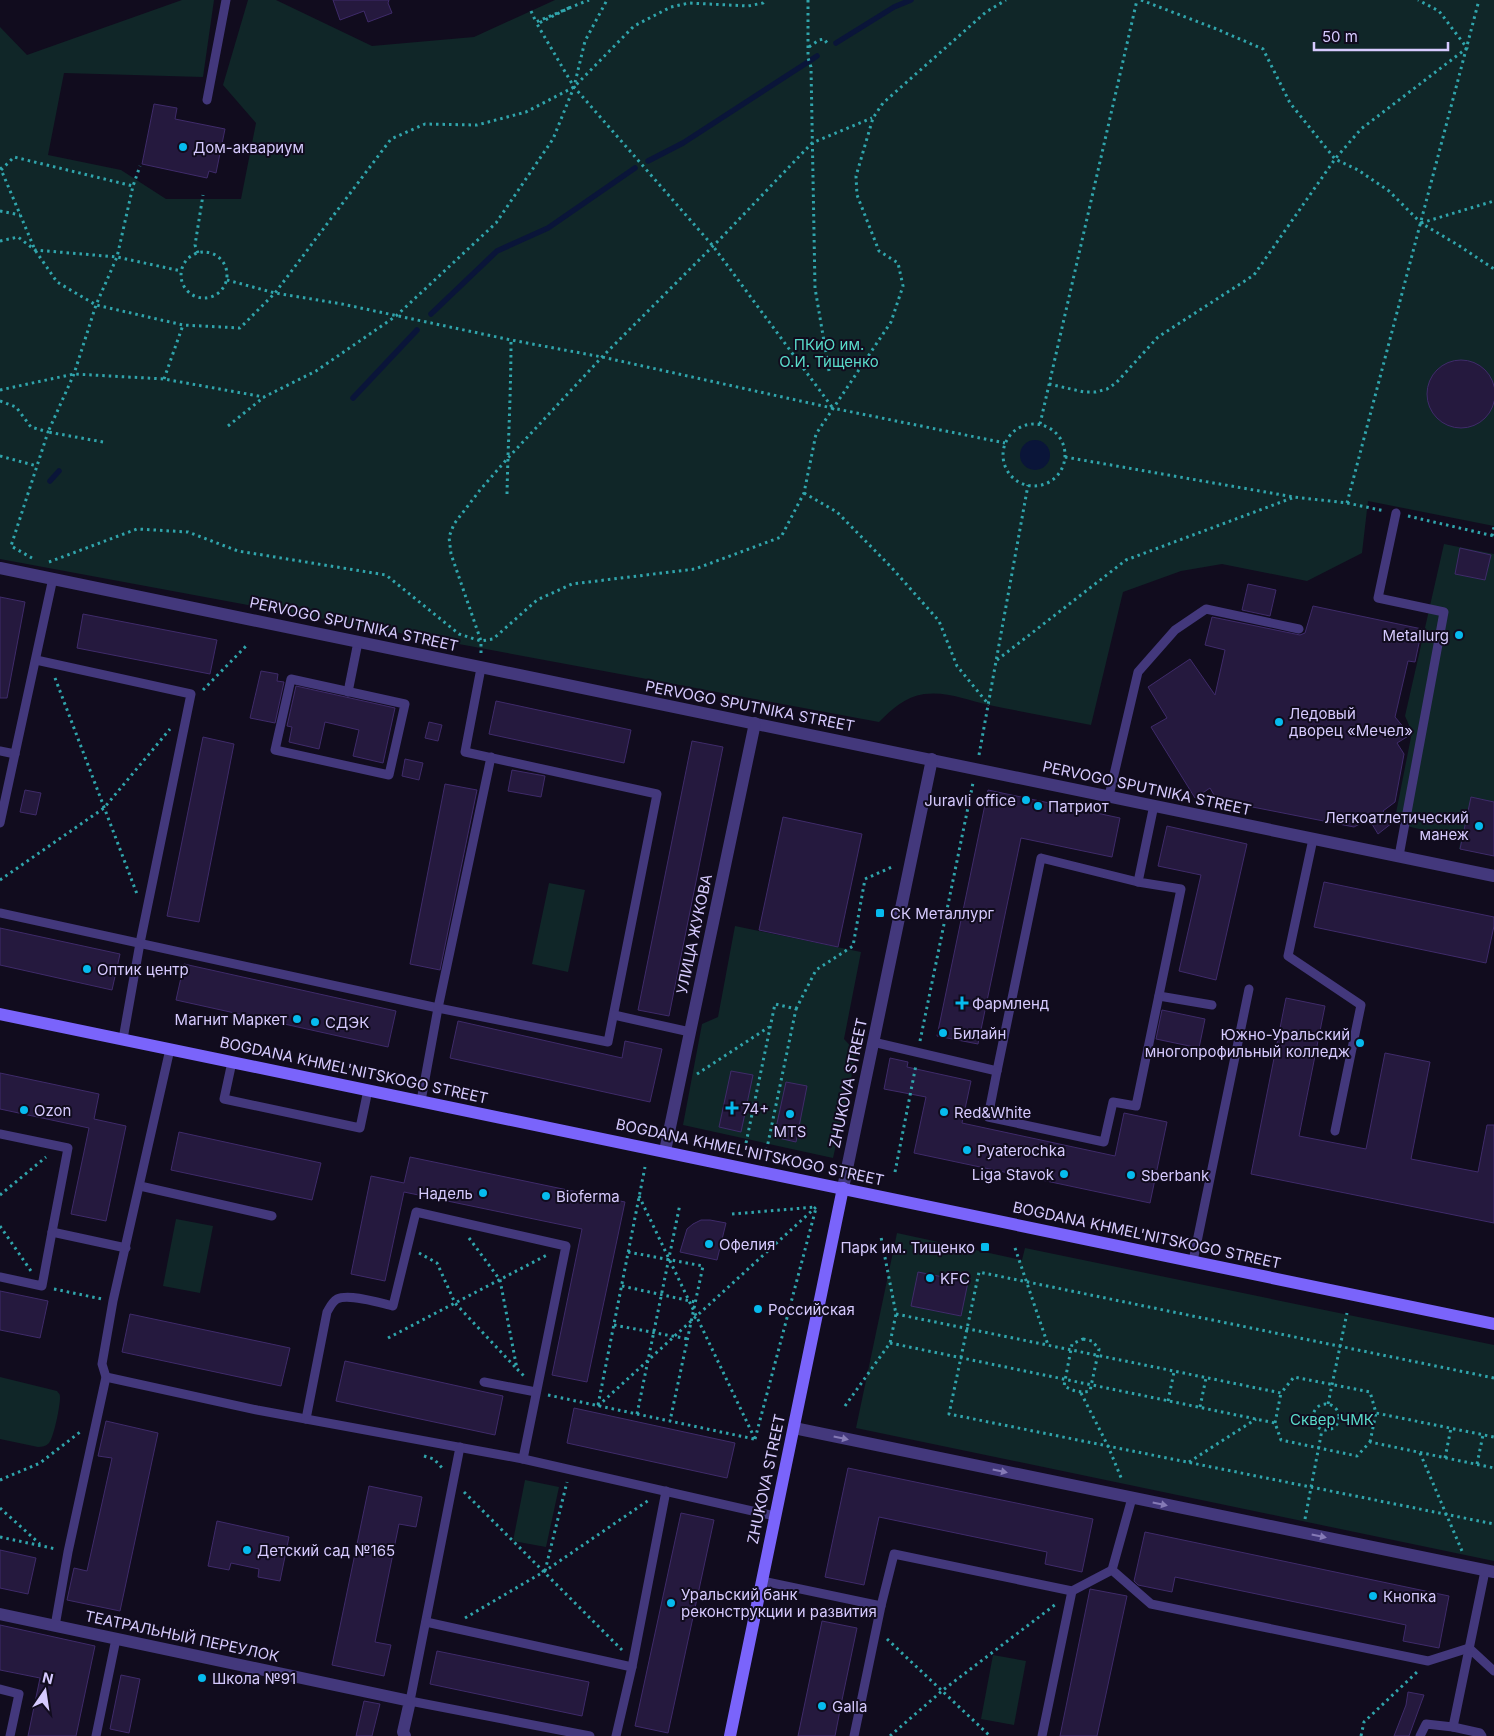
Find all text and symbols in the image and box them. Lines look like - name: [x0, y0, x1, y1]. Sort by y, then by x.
- scale bar: [1314, 20, 1448, 52]
- text: 50 m: [1322, 27, 1358, 46]
- place label: Дом-аквариум: [193, 138, 304, 157]
- marker: Дом-аквариум: [177, 141, 189, 153]
- park label: ПКиО им. О.И. Тищенко: [779, 335, 879, 371]
- street label: PERVOGO SPUTNIKA STREET: [248, 593, 460, 655]
- place label: Metallurg: [1383, 626, 1449, 645]
- marker: Metallurg: [1453, 629, 1465, 641]
- street label: PERVOGO SPUTNIKA STREET: [644, 676, 856, 736]
- place label: Ледовый дворец «Мечел»: [1289, 704, 1413, 740]
- marker: Ледовый дворец «Мечел»: [1273, 716, 1285, 728]
- street label: PERVOGO SPUTNIKA STREET: [1041, 757, 1253, 819]
- place label: Juravli office: [924, 791, 1016, 810]
- marker: Juravli office: [1020, 794, 1032, 806]
- place label: Патриот: [1048, 797, 1109, 816]
- marker: Патриот: [1032, 800, 1044, 812]
- place label: Легкоатлетический манеж: [1325, 808, 1469, 844]
- marker: Легкоатлетический манеж: [1473, 820, 1485, 832]
- street label: УЛИЦА ЖУКОВА: [672, 872, 716, 996]
- place label: СК Металлург: [890, 904, 995, 923]
- marker: СК Металлург: [874, 907, 886, 919]
- place label: Оптик центр: [97, 960, 189, 979]
- marker: Оптик центр: [81, 963, 93, 975]
- place label: Фармленд: [972, 994, 1049, 1013]
- marker: Фармленд: [956, 997, 968, 1009]
- place label: Магнит Маркет: [175, 1010, 287, 1029]
- marker: Магнит Маркет: [291, 1013, 303, 1025]
- place label: СДЭК: [325, 1013, 369, 1032]
- marker: СДЭК: [309, 1016, 321, 1028]
- street label: ZHUKOVA STREET: [825, 1016, 871, 1150]
- place label: Билайн: [953, 1024, 1006, 1043]
- place label: Южно-Уральский многопрофильный колледж: [1145, 1025, 1350, 1061]
- marker: Билайн: [937, 1027, 949, 1039]
- street label: BOGDANA KHMEL'NITSKOGO STREET: [218, 1032, 490, 1108]
- marker: Южно-Уральский многопрофильный колледж: [1354, 1037, 1366, 1049]
- place label: 74+: [742, 1099, 769, 1118]
- place label: Ozon: [34, 1101, 71, 1120]
- marker: 74+: [726, 1102, 738, 1114]
- place label: Red&White: [954, 1103, 1031, 1122]
- marker: Ozon: [18, 1104, 30, 1116]
- marker: Red&White: [938, 1106, 950, 1118]
- marker: MTS: [784, 1108, 796, 1120]
- street label: BOGDANA KHMEL'NITSKOGO STREET: [614, 1114, 886, 1190]
- place label: MTS: [774, 1122, 806, 1141]
- place label: Pyaterochka: [977, 1141, 1065, 1160]
- marker: Pyaterochka: [961, 1144, 973, 1156]
- place label: Liga Stavok: [972, 1165, 1055, 1184]
- place label: Sberbank: [1141, 1166, 1210, 1185]
- marker: Liga Stavok: [1058, 1168, 1070, 1180]
- marker: Sberbank: [1125, 1169, 1137, 1181]
- place label: Надель: [418, 1184, 473, 1203]
- marker: Надель: [477, 1187, 489, 1199]
- place label: Bioferma: [556, 1187, 620, 1206]
- marker: Bioferma: [540, 1190, 552, 1202]
- street label: BOGDANA KHMEL'NITSKOGO STREET: [1011, 1197, 1283, 1273]
- place label: Офелия: [719, 1235, 775, 1254]
- marker: Офелия: [703, 1238, 715, 1250]
- place label: Парк им. Тищенко: [840, 1238, 975, 1257]
- marker: Парк им. Тищенко: [979, 1241, 991, 1253]
- place label: KFC: [940, 1269, 970, 1288]
- marker: KFC: [924, 1272, 936, 1284]
- place label: Российская: [768, 1300, 855, 1319]
- marker: Российская: [752, 1303, 764, 1315]
- park label: Сквер ЧМК: [1290, 1410, 1374, 1429]
- street label: ZHUKOVA STREET: [743, 1412, 789, 1546]
- one-way arrow: [834, 1434, 849, 1442]
- one-way arrow: [993, 1467, 1008, 1475]
- one-way arrow: [1152, 1500, 1168, 1508]
- one-way arrow: [1311, 1533, 1327, 1541]
- place label: Детский сад №165: [257, 1541, 395, 1560]
- marker: Детский сад №165: [241, 1544, 253, 1556]
- place label: Уральский банк реконструкции и развития: [681, 1585, 877, 1621]
- place label: Кнопка: [1383, 1587, 1436, 1606]
- marker: Кнопка: [1367, 1590, 1379, 1602]
- marker: Уральский банк реконструкции и развития: [665, 1597, 677, 1609]
- street label: ТЕАТРАЛЬНЫЙ ПЕРЕУЛОК: [83, 1606, 281, 1666]
- north arrow: [20, 1666, 70, 1716]
- text: N: [41, 1668, 55, 1687]
- place label: Школа №91: [212, 1669, 296, 1688]
- marker: Школа №91: [196, 1672, 208, 1684]
- place label: Galla: [832, 1697, 867, 1716]
- marker: Galla: [816, 1700, 828, 1712]

